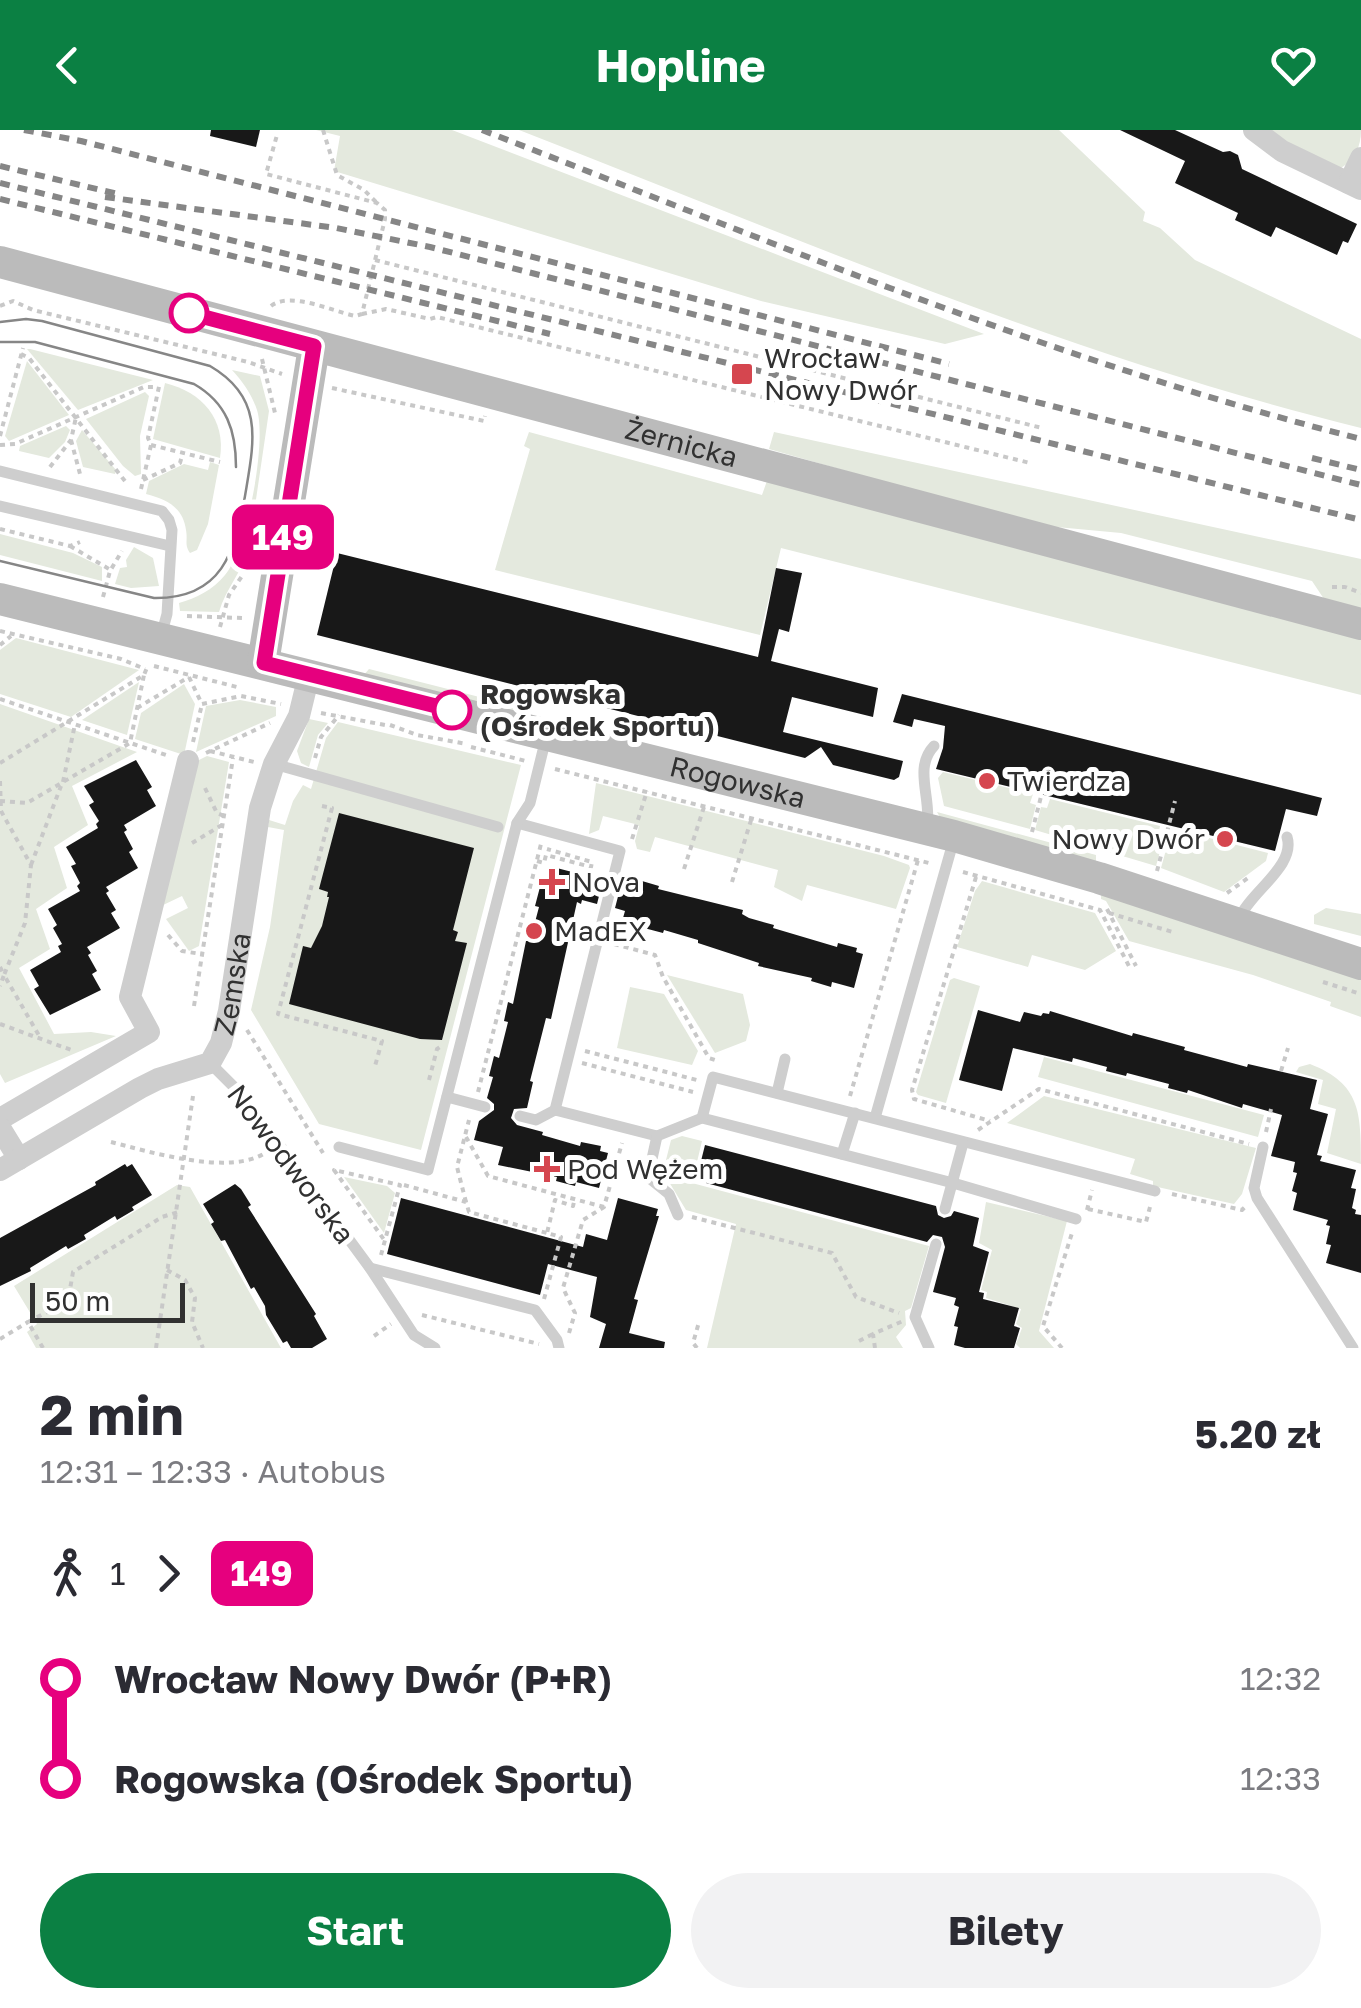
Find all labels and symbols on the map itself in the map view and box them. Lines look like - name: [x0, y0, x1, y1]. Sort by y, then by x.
- unlabelled marker: [170, 294, 208, 332]
- place label: Wrocław Nowy Dwór: [764, 341, 918, 406]
- marker: Wrocław Nowy Dwór: [729, 361, 755, 387]
- street label: Żernicka: [622, 412, 741, 473]
- line badge: 149: [226, 504, 340, 570]
- place label: Rogowska (Ośrodek Sportu): [480, 677, 715, 742]
- marker: Rogowska (Ośrodek Sportu): [433, 691, 471, 729]
- street label: Rogowska: [667, 749, 809, 814]
- place label: Twierdza: [1007, 764, 1126, 797]
- marker: Twierdza: [976, 770, 998, 792]
- place label: Nowy Dwór: [1052, 822, 1205, 855]
- marker: Nowy Dwór: [1214, 828, 1236, 850]
- place label: Nova: [572, 865, 640, 898]
- marker: Nova: [541, 871, 563, 893]
- place label: MadEX: [554, 914, 647, 947]
- marker: MadEX: [523, 920, 545, 942]
- street label: Zemska: [207, 930, 257, 1038]
- street label: Nowodworska: [221, 1078, 362, 1250]
- place label: Pod Wężem: [567, 1152, 723, 1185]
- marker: Pod Wężem: [536, 1158, 558, 1180]
- scale bar: [30, 1278, 185, 1322]

